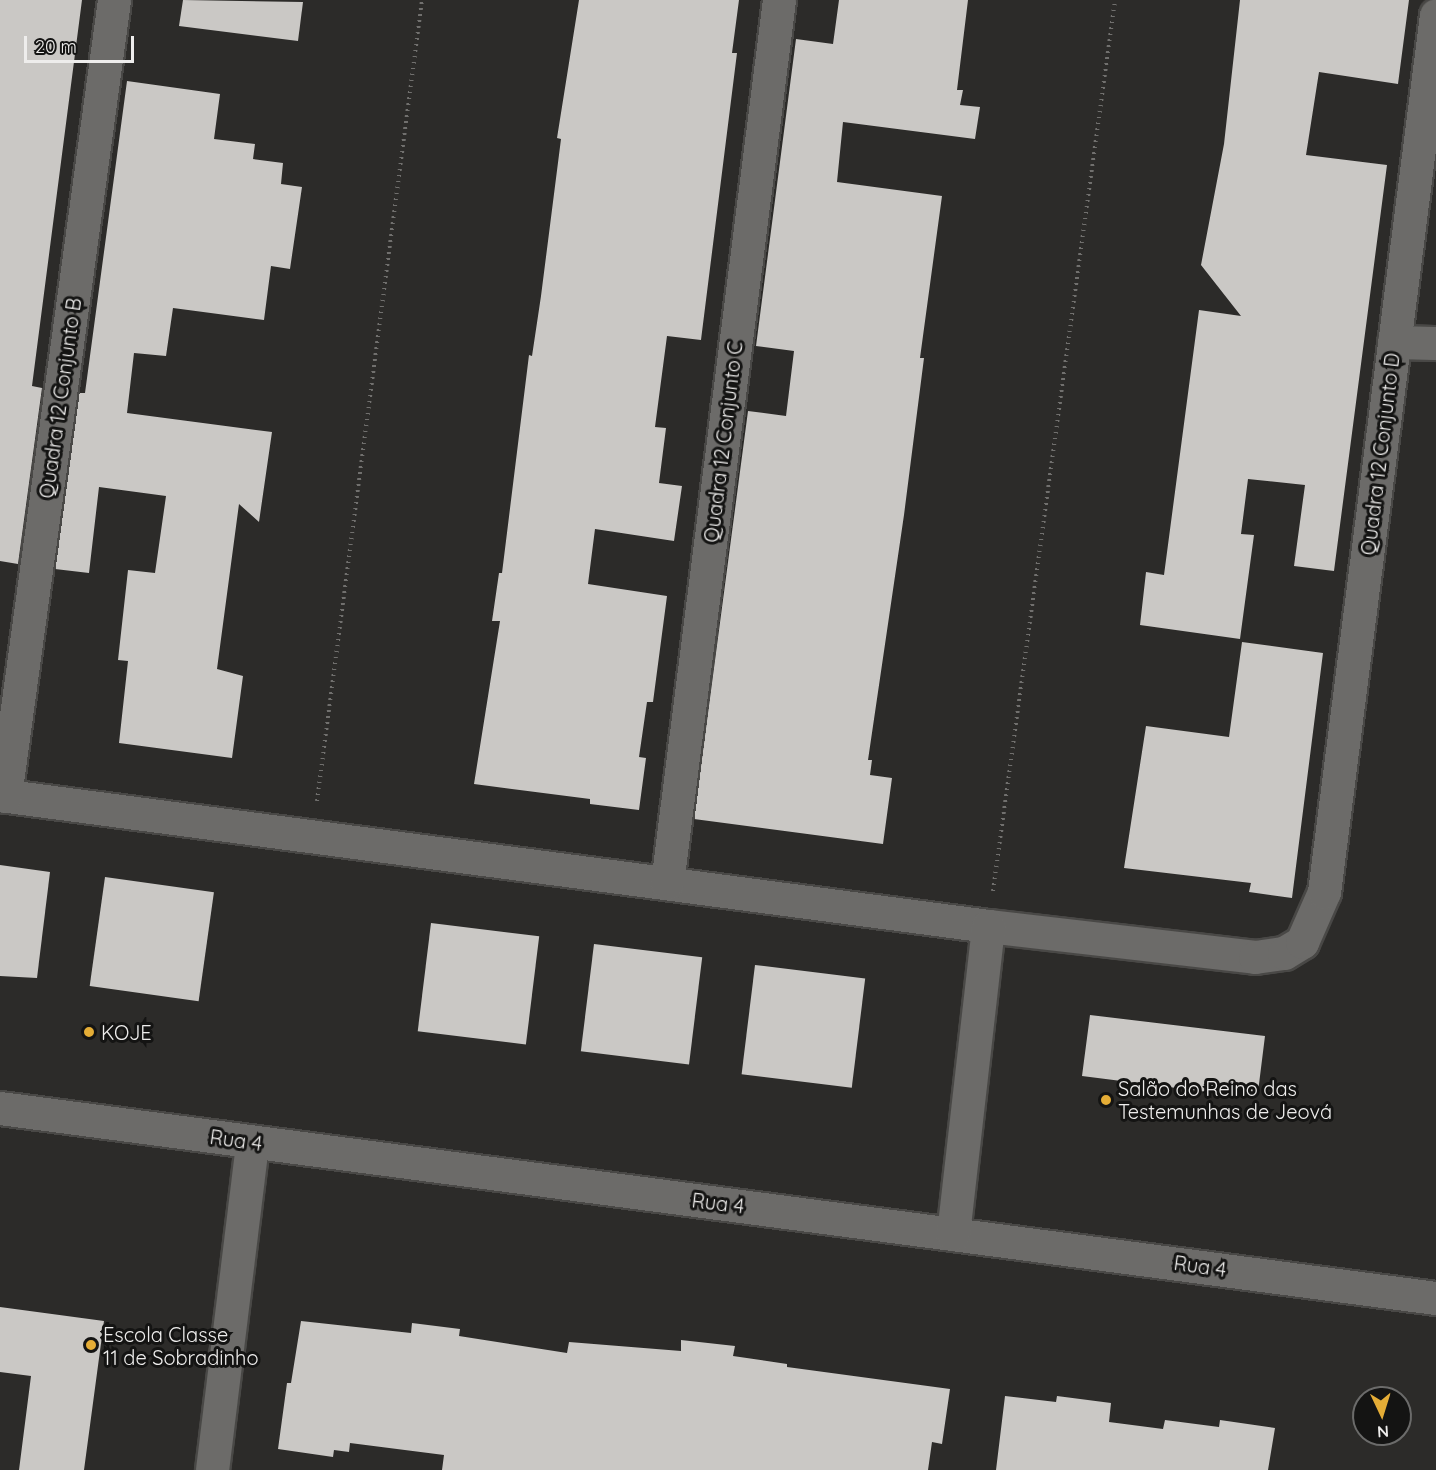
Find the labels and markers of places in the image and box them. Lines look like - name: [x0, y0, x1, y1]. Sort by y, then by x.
- place label: KOJE: [101, 1020, 152, 1044]
- marker: KOJE: [82, 1025, 96, 1039]
- place label: Salão do Reino das Testemunhas de Jeová: [1118, 1076, 1332, 1123]
- marker: Salão do Reino das Testemunhas de Jeová: [1099, 1093, 1113, 1107]
- place label: Escola Classe 11 de Sobradinho: [103, 1322, 259, 1369]
- marker: Escola Classe 11 de Sobradinho: [84, 1338, 98, 1352]

